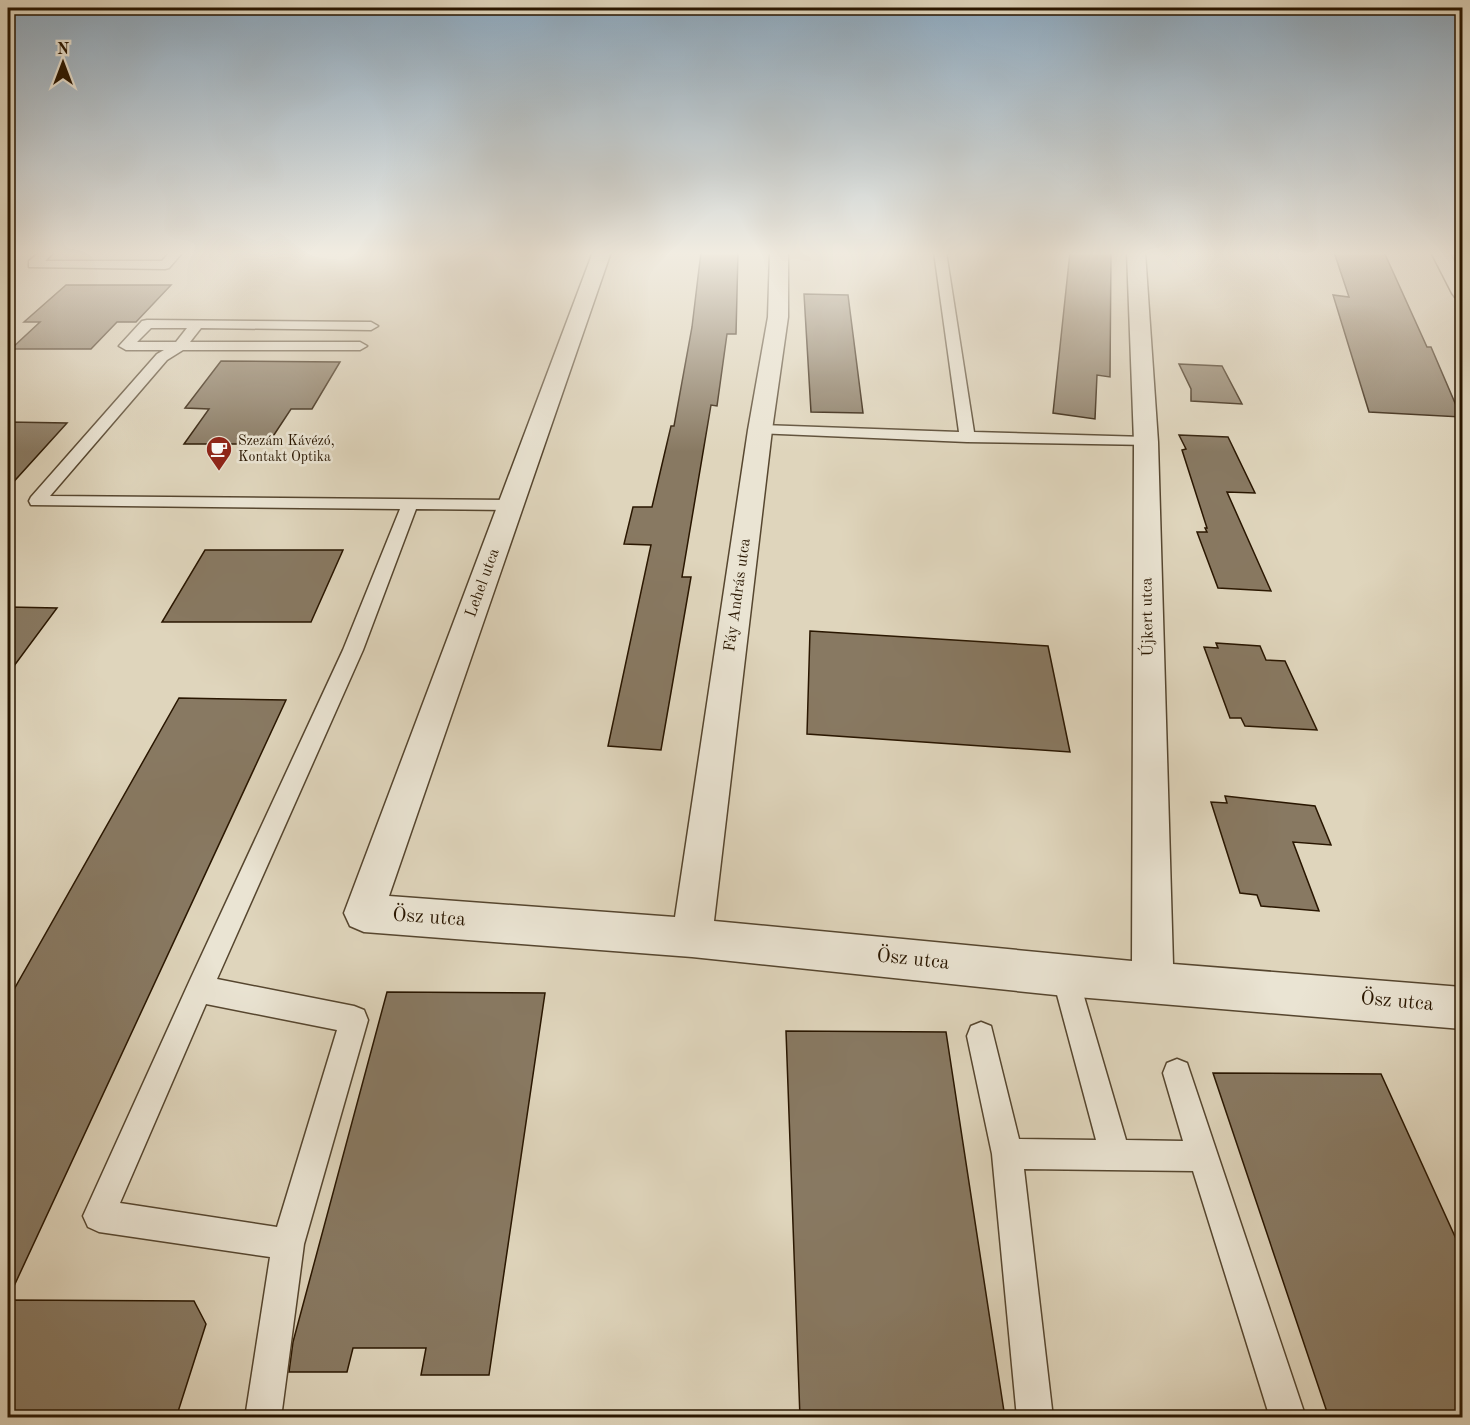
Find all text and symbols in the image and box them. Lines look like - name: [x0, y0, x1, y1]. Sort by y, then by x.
- north arrow: [33, 33, 93, 93]
- text: N: [57, 42, 70, 58]
- cafe icon: Szezám Kávézó, Kontakt Optika: [204, 434, 234, 472]
- place label: Szezám Kávézó, Kontakt Optika: [238, 434, 335, 464]
- street label: Fáy András utca: [722, 537, 754, 653]
- street label: Lehel utca: [463, 546, 503, 620]
- street label: Újkert utca: [1134, 577, 1157, 657]
- street label: Ösz utca: [392, 902, 467, 931]
- street label: Ösz utca: [875, 943, 951, 974]
- street label: Ösz utca: [1360, 986, 1435, 1015]

